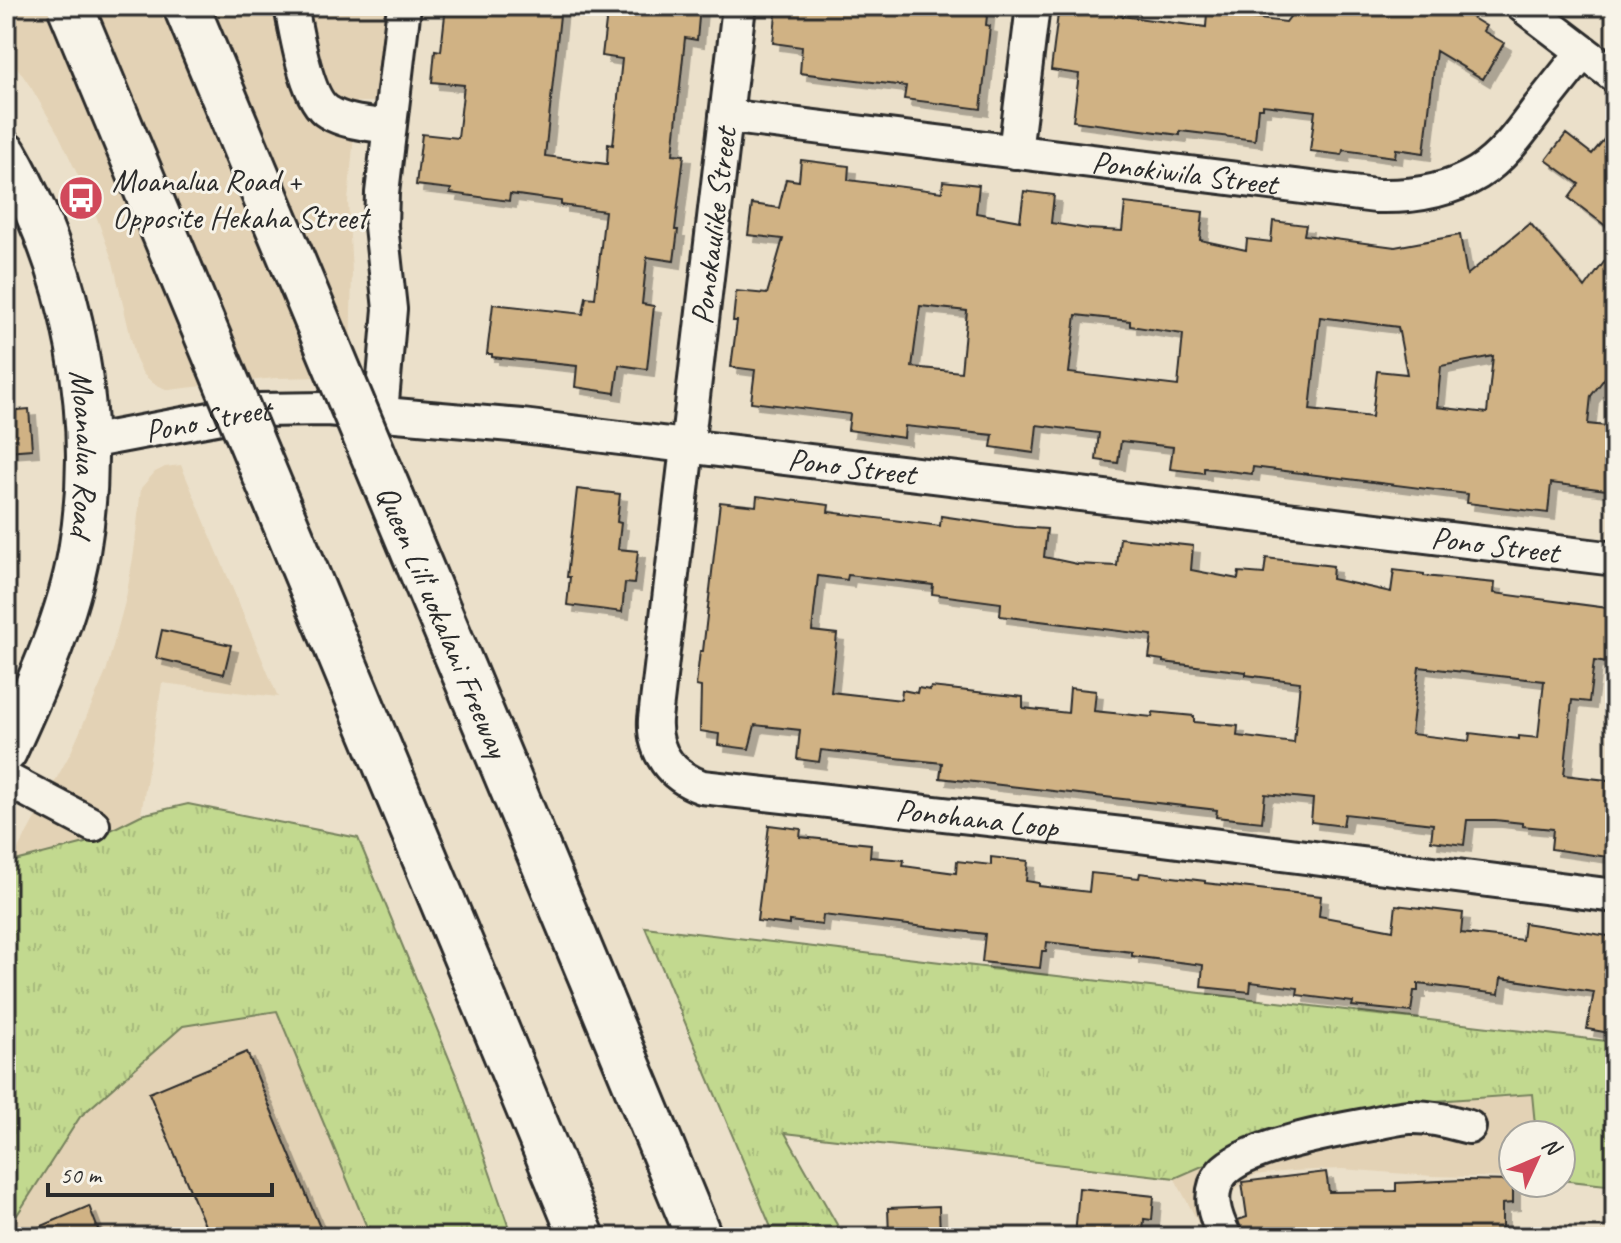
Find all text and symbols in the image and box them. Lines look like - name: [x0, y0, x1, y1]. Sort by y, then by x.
- street label: Ponokaulike Street: [681, 122, 746, 327]
- street label: Ponokiwila Street: [1090, 141, 1283, 205]
- place label: Moanalua Road + Opposite Hekaha Street: [112, 160, 372, 238]
- bus stop icon: Moanalua Road + Opposite Hekaha Street: [57, 174, 105, 222]
- street label: Moanalua Road: [60, 367, 107, 543]
- street label: Pono Street: [141, 389, 275, 452]
- street label: Pono Street: [786, 439, 921, 495]
- street label: Queen Liliʻuokalani Freeway: [367, 479, 520, 766]
- street label: Pono Street: [1429, 517, 1564, 573]
- street label: Ponohana Loop: [894, 789, 1062, 848]
- north arrow: [1497, 1119, 1577, 1199]
- text: N: [1536, 1131, 1568, 1163]
- scale bar: [48, 1147, 272, 1197]
- text: 50 m: [60, 1160, 103, 1190]

